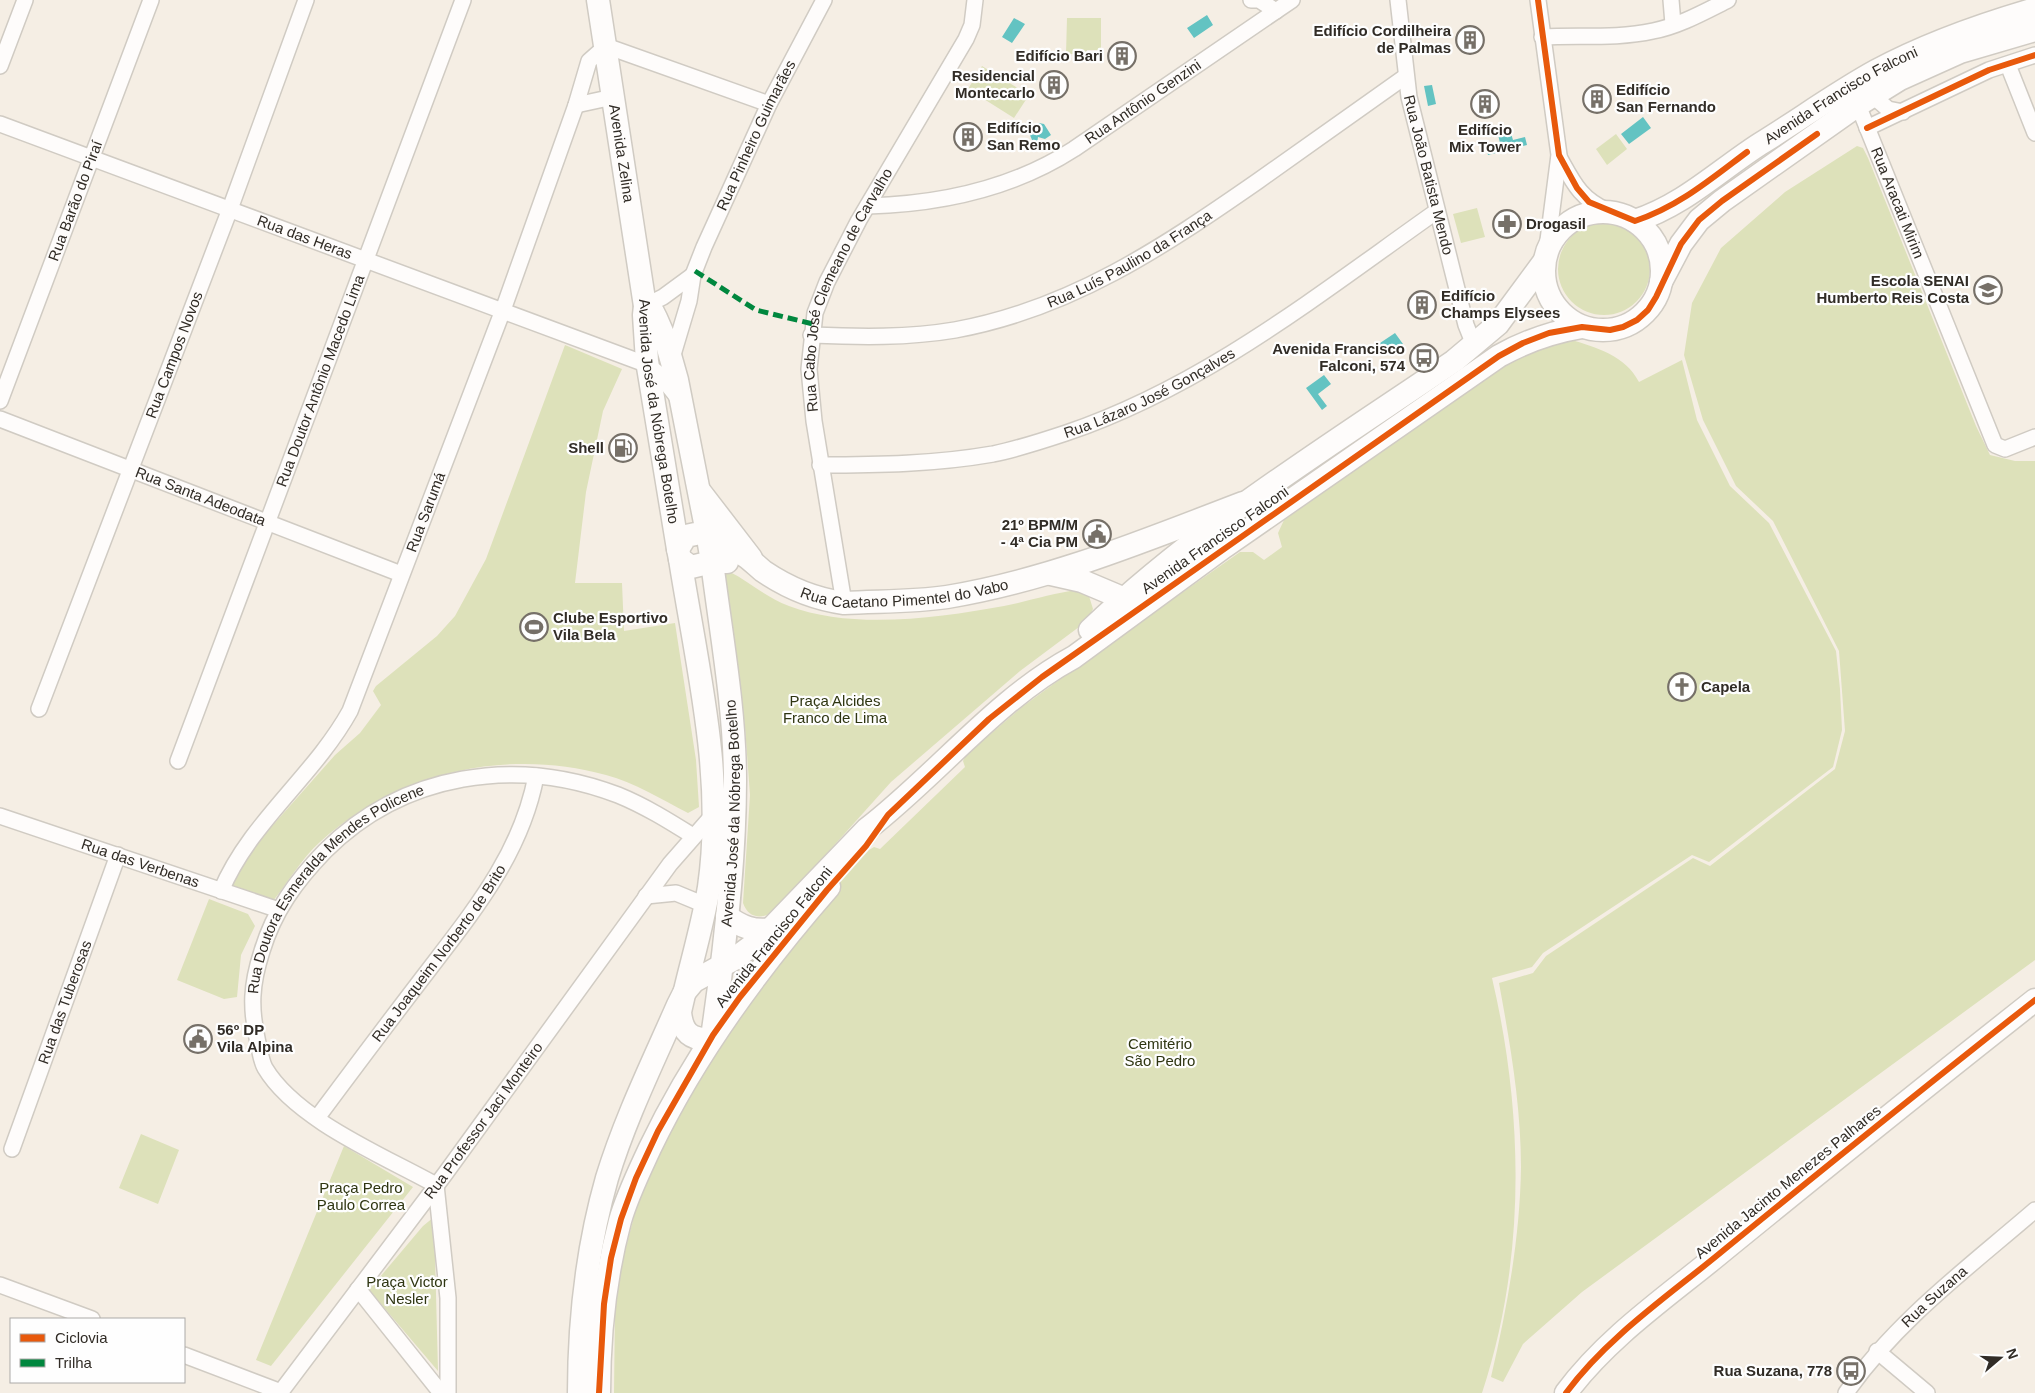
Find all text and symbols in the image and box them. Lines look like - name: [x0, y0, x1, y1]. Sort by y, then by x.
- place label: Edifício Cordilheira de Palmas: [1313, 22, 1452, 56]
- building icon: Edifício Cordilheira de Palmas: [1455, 25, 1485, 55]
- building icon: Edifício Bari: [1107, 41, 1137, 71]
- street label: Avenida Francisco Falconi: [1761, 43, 1920, 147]
- place label: Edifício Bari: [1015, 47, 1103, 64]
- street label: Rua Antônio Genzini: [1081, 56, 1204, 147]
- street label: Rua Pinheiro Guimarães: [713, 57, 799, 213]
- place label: Residencial Montecarlo: [952, 67, 1035, 101]
- building icon: Residencial Montecarlo: [1039, 70, 1069, 100]
- place label: Edifício San Fernando: [1616, 81, 1716, 115]
- building icon: Edifício San Fernando: [1582, 84, 1612, 114]
- building icon: Edifício Mix Tower: [1470, 89, 1500, 119]
- street label: Rua João Batista Mendo: [1401, 93, 1457, 257]
- street label: Avenida Zelina: [606, 103, 638, 204]
- place label: Edifício San Remo: [987, 119, 1060, 153]
- place label: Edifício Mix Tower: [1449, 121, 1521, 155]
- building icon: Edifício San Remo: [953, 122, 983, 152]
- street label: Rua Barão do Piraí: [44, 137, 106, 263]
- street label: Rua Aracati Mirim: [1868, 144, 1928, 261]
- street label: Rua Cabo José Clemeano de Carvalho: [800, 165, 896, 413]
- street label: Rua Luís Paulino da França: [1044, 206, 1215, 311]
- pharmacy icon: Drogasil: [1492, 209, 1522, 239]
- street label: Rua das Heras: [255, 211, 355, 262]
- place label: Drogasil: [1526, 215, 1586, 232]
- street label: Rua Doutor Antônio Macedo Lima: [272, 272, 368, 489]
- place label: Escola SENAI Humberto Reis Costa: [1816, 272, 1970, 306]
- school or university icon: Escola SENAI Humberto Reis Costa: [1973, 275, 2003, 305]
- place label: Edifício Champs Elysees: [1441, 287, 1560, 321]
- street label: Rua Campos Novos: [142, 289, 206, 421]
- building icon: Edifício Champs Elysees: [1407, 290, 1437, 320]
- street label: Avenida José da Nóbrega Botelho: [636, 297, 683, 525]
- place label: Avenida Francisco Falconi, 574: [1272, 340, 1406, 374]
- bus stop icon: Avenida Francisco Falconi, 574: [1409, 343, 1439, 373]
- street label: Rua Lázaro José Gonçalves: [1061, 344, 1238, 441]
- fuel station icon: Shell: [608, 433, 638, 463]
- place label: Shell: [568, 439, 604, 456]
- street label: Rua Santa Adeodata: [133, 463, 269, 529]
- street label: Rua Sarumá: [402, 469, 449, 554]
- street label: Avenida Francisco Falconi: [1138, 482, 1292, 597]
- place label: 21º BPM/M - 4ª Cia PM: [1001, 516, 1078, 550]
- public building icon: 21º BPM/M - 4ª Cia PM: [1082, 519, 1112, 549]
- street label: Rua Caetano Pimentel do Vabo: [798, 576, 1010, 611]
- place label: Clube Esportivo Vila Bela: [553, 609, 668, 643]
- sports icon: Clube Esportivo Vila Bela: [519, 612, 549, 642]
- church icon: Capela: [1667, 672, 1697, 702]
- place label: Capela: [1701, 678, 1751, 695]
- park label: Praça Alcides Franco de Lima: [783, 692, 888, 726]
- street label: Avenida José da Nóbrega Botelho: [717, 699, 743, 927]
- street label: Rua Doutora Esmeralda Mendes Policene: [244, 781, 426, 995]
- street label: Rua das Verbenas: [79, 835, 202, 891]
- street label: Rua Joaqueim Norberto de Brito: [368, 862, 509, 1045]
- street label: Avenida Francisco Falconi: [712, 863, 835, 1010]
- street label: Rua das Tuberosas: [34, 938, 95, 1066]
- place label: 56º DP Vila Alpina: [217, 1021, 294, 1055]
- public building icon: 56º DP Vila Alpina: [183, 1024, 213, 1054]
- park label: Cemitério São Pedro: [1125, 1035, 1195, 1069]
- street label: Rua Professor Jaci Monteiro: [420, 1039, 546, 1202]
- street label: Avenida Jacinto Menezes Palhares: [1691, 1101, 1884, 1262]
- park label: Praça Pedro Paulo Correa: [317, 1179, 406, 1213]
- street label: Rua Suzana: [1898, 1262, 1971, 1330]
- park label: Praça Victor Nesler: [366, 1273, 448, 1307]
- legend: [10, 1318, 185, 1383]
- text: Ciclovia: [55, 1329, 108, 1346]
- north arrow: [1975, 1333, 2025, 1383]
- text: N: [2003, 1346, 2022, 1361]
- text: Trilha: [55, 1354, 93, 1371]
- bus stop icon: Rua Suzana, 778: [1836, 1356, 1866, 1386]
- place label: Rua Suzana, 778: [1714, 1362, 1832, 1379]

